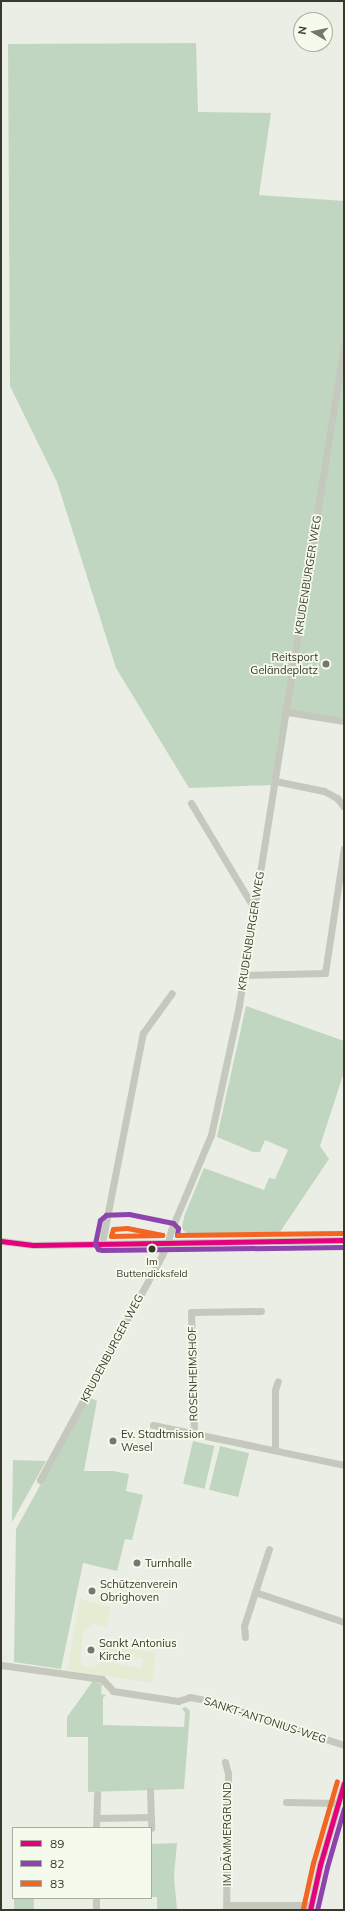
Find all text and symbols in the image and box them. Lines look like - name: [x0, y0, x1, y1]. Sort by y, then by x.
- north arrow: [293, 12, 333, 52]
- text: N: [295, 25, 310, 35]
- street label: KRUDENBURGER WEG: [292, 515, 324, 635]
- place label: Reitsport Geländeplatz: [250, 651, 318, 677]
- marker: Reitsport Geländeplatz: [321, 659, 331, 669]
- street label: KRUDENBURGER WEG: [235, 871, 267, 991]
- marker: Im Buttendicksfeld: [147, 1244, 157, 1254]
- place label: Im Buttendicksfeld: [116, 1255, 188, 1278]
- street label: KRUDENBURGER WEG: [78, 1292, 146, 1404]
- street label: ROSENHEIMSHOF: [186, 1327, 200, 1421]
- place label: Ev. Stadtmission Wesel: [121, 1428, 204, 1454]
- marker: Ev. Stadtmission Wesel: [108, 1436, 118, 1446]
- place label: Turnhalle: [145, 1556, 192, 1570]
- marker: Turnhalle: [132, 1558, 142, 1568]
- place label: Schützenverein Obrighoven: [100, 1578, 178, 1604]
- marker: Schützenverein Obrighoven: [87, 1586, 97, 1596]
- place label: Sankt Antonius Kirche: [99, 1637, 177, 1663]
- marker: Sankt Antonius Kirche: [86, 1645, 96, 1655]
- street label: SANKT-ANTONIUS-WEG: [202, 1694, 328, 1746]
- street label: IM DÄMMERGRUND: [220, 1782, 234, 1886]
- legend: [12, 1827, 152, 1899]
- text: 89: [50, 1836, 64, 1851]
- text: 82: [50, 1856, 64, 1871]
- text: 83: [50, 1876, 64, 1891]

